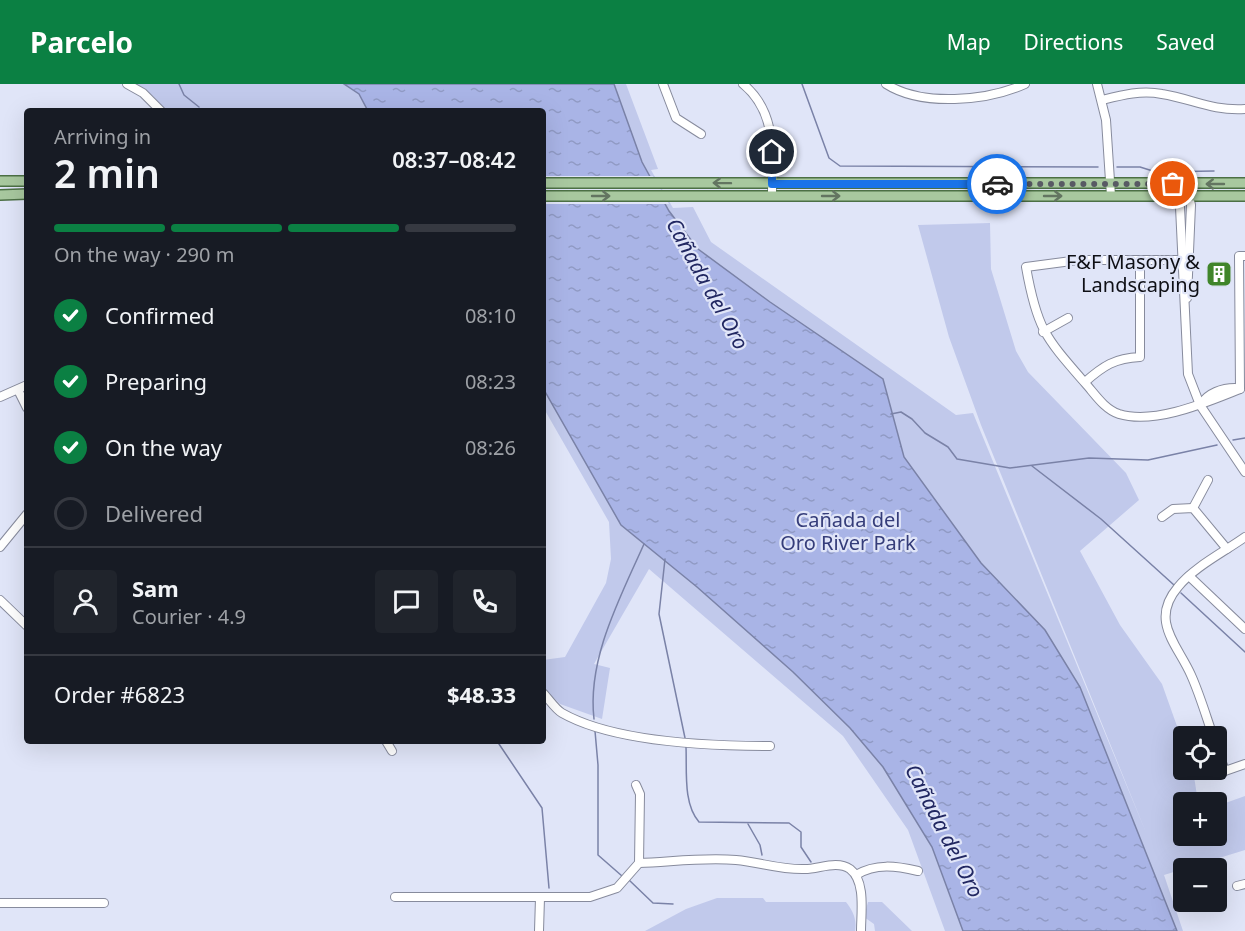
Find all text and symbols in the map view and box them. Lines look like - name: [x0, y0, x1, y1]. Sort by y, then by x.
- text: Parcelo: [30, 23, 133, 61]
- text: Map: [947, 28, 991, 56]
- text: Directions: [1024, 28, 1123, 56]
- text: Saved: [1156, 28, 1215, 56]
- text: Arriving in: [54, 123, 151, 150]
- pin: [746, 126, 797, 177]
- icon: home: [755, 135, 788, 168]
- text: 08:37–08:42: [392, 144, 516, 174]
- text: 2 min: [54, 146, 160, 199]
- courier: [967, 154, 1027, 214]
- pin: [1147, 158, 1198, 209]
- icon: bag: [1156, 167, 1189, 200]
- icon: car: [981, 168, 1014, 201]
- one-way arrow: [712, 177, 732, 189]
- one-way arrow: [1206, 178, 1226, 190]
- one-way arrow: [591, 190, 611, 202]
- one-way arrow: [820, 190, 840, 202]
- one-way arrow: [1042, 190, 1062, 202]
- water label: Cañada del Oro: [660, 213, 756, 354]
- text: On the way · 290 m: [54, 241, 234, 268]
- place label: F&F Masony & Landscaping: [1066, 248, 1200, 298]
- building icon: F&F Masony & Landscaping: [1204, 259, 1234, 289]
- icon: check: [54, 299, 87, 332]
- text: Confirmed: [105, 300, 215, 330]
- text: 08:10: [465, 302, 516, 329]
- icon: check: [54, 365, 87, 398]
- text: Preparing: [105, 366, 207, 396]
- text: 08:23: [465, 368, 516, 395]
- icon: check: [54, 431, 87, 464]
- text: On the way: [105, 432, 222, 462]
- text: 08:26: [465, 434, 516, 461]
- text: Delivered: [105, 498, 203, 528]
- park label: Cañada del Oro River Park: [780, 506, 916, 556]
- button: person: [54, 570, 117, 633]
- button: chat: [375, 570, 438, 633]
- button: phone: [453, 570, 516, 633]
- text: Sam: [132, 573, 179, 603]
- text: Courier · 4.9: [132, 603, 246, 630]
- text: Order #6823: [54, 679, 185, 709]
- text: $48.33: [447, 679, 516, 709]
- map controls: [1173, 726, 1227, 912]
- button: locate: [1173, 726, 1227, 780]
- water label: Cañada del Oro: [899, 759, 991, 902]
- button: +: [1173, 792, 1227, 846]
- button: −: [1173, 858, 1227, 912]

